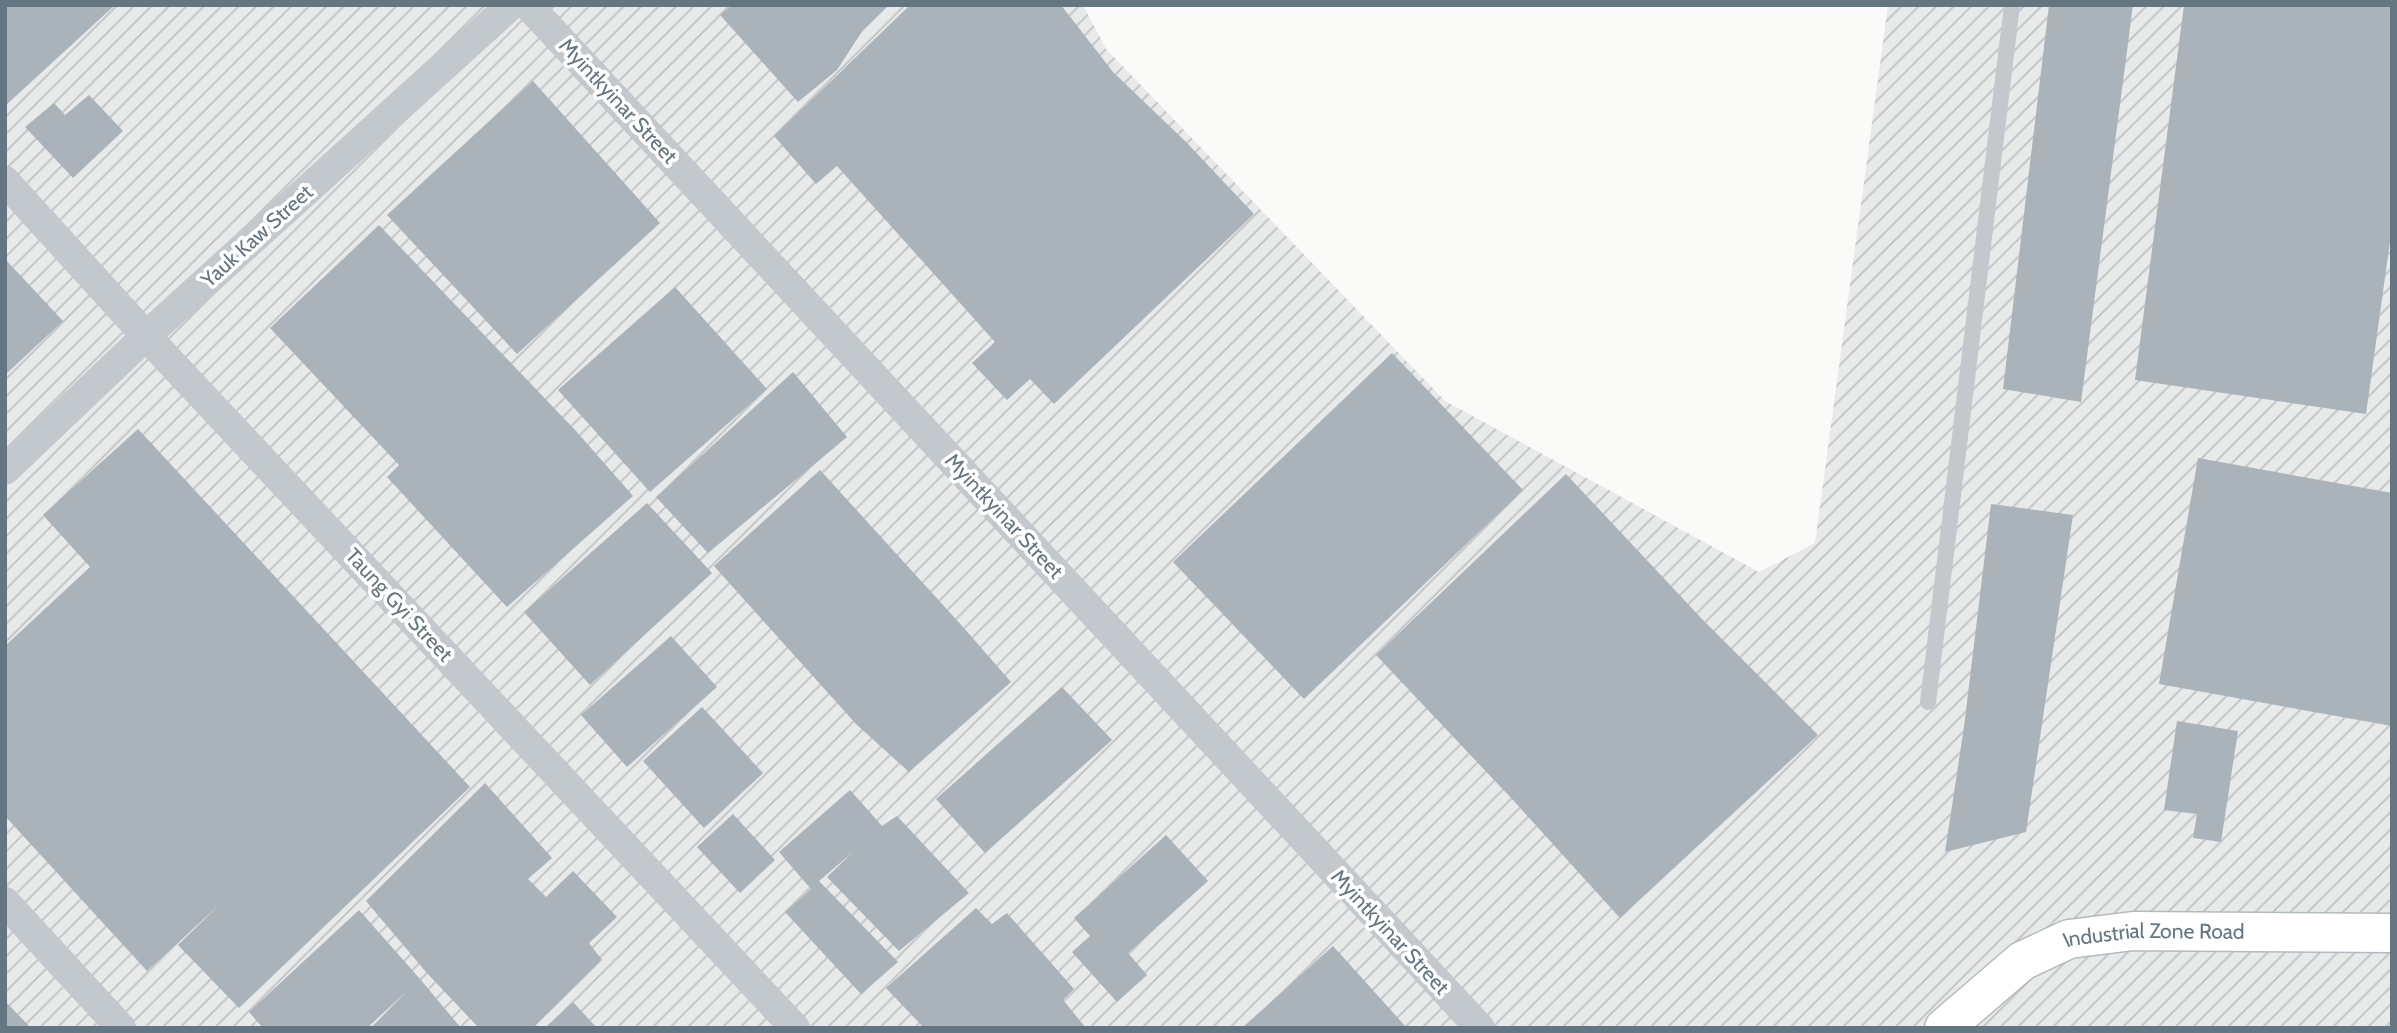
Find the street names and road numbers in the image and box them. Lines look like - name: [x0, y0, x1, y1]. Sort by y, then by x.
- street label: Myintkyinar Street: [554, 33, 683, 168]
- street label: Yauk Kaw Street: [195, 179, 318, 293]
- street label: Myintkyinar Street: [940, 448, 1069, 583]
- street label: Taung Gyi Street: [341, 543, 458, 666]
- street label: Myintkyinar Street: [1326, 864, 1455, 999]
- street label: Industrial Zone Road: [2059, 918, 2245, 952]

